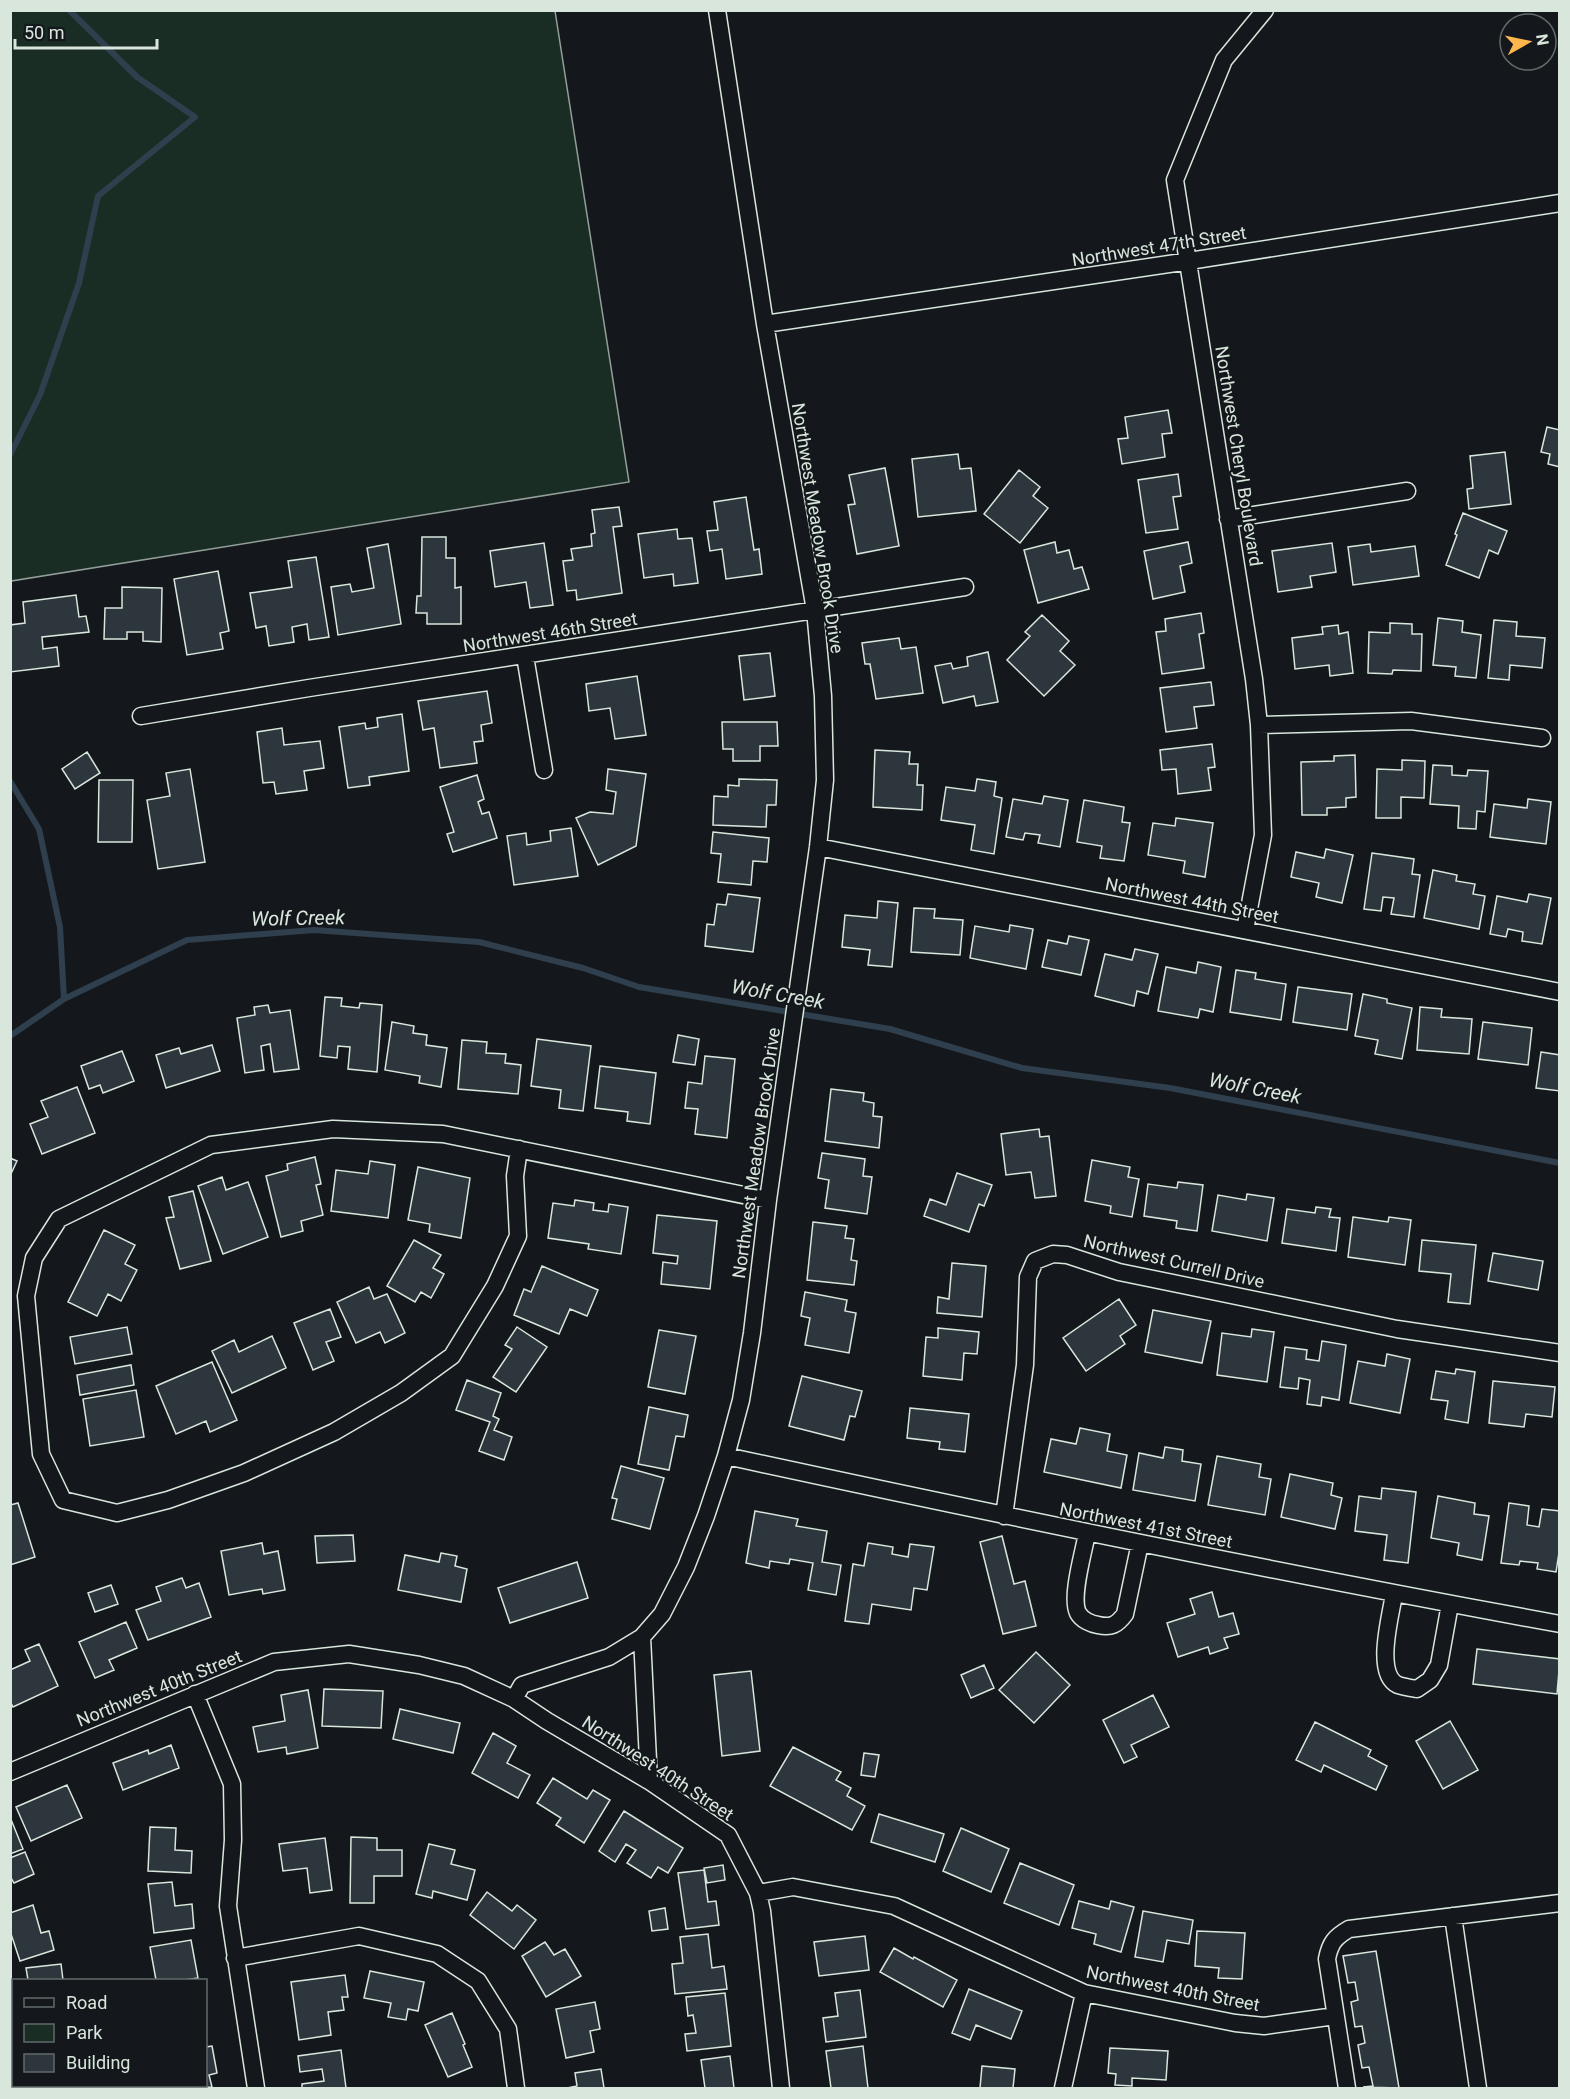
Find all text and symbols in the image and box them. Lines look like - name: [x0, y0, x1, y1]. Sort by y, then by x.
- scale bar: [15, 12, 158, 50]
- north arrow: [1498, 12, 1558, 72]
- text: 50 m: [24, 22, 64, 43]
- text: N: [1532, 33, 1553, 47]
- street label: Northwest 47th Street: [1070, 222, 1248, 270]
- street label: Northwest Cheryl Boulevard: [1211, 344, 1267, 568]
- street label: Northwest Meadow Brook Drive: [788, 401, 848, 655]
- street label: Northwest 46th Street: [461, 608, 639, 656]
- street label: Northwest 44th Street: [1104, 873, 1281, 927]
- water label: Wolf Creek: [251, 905, 346, 931]
- water label: Wolf Creek: [730, 974, 827, 1014]
- street label: Northwest Meadow Brook Drive: [728, 1026, 784, 1280]
- water label: Wolf Creek: [1207, 1067, 1304, 1109]
- street label: Northwest Currell Drive: [1081, 1230, 1267, 1292]
- street label: Northwest 41st Street: [1058, 1498, 1234, 1552]
- street label: Northwest 40th Street: [73, 1645, 245, 1731]
- street label: Northwest 40th Street: [578, 1711, 738, 1825]
- street label: Northwest 40th Street: [1085, 1961, 1262, 2015]
- legend: [12, 1979, 207, 2087]
- text: Road: [66, 1992, 107, 2013]
- text: Park: [66, 2022, 103, 2043]
- text: Building: [66, 2052, 130, 2073]

